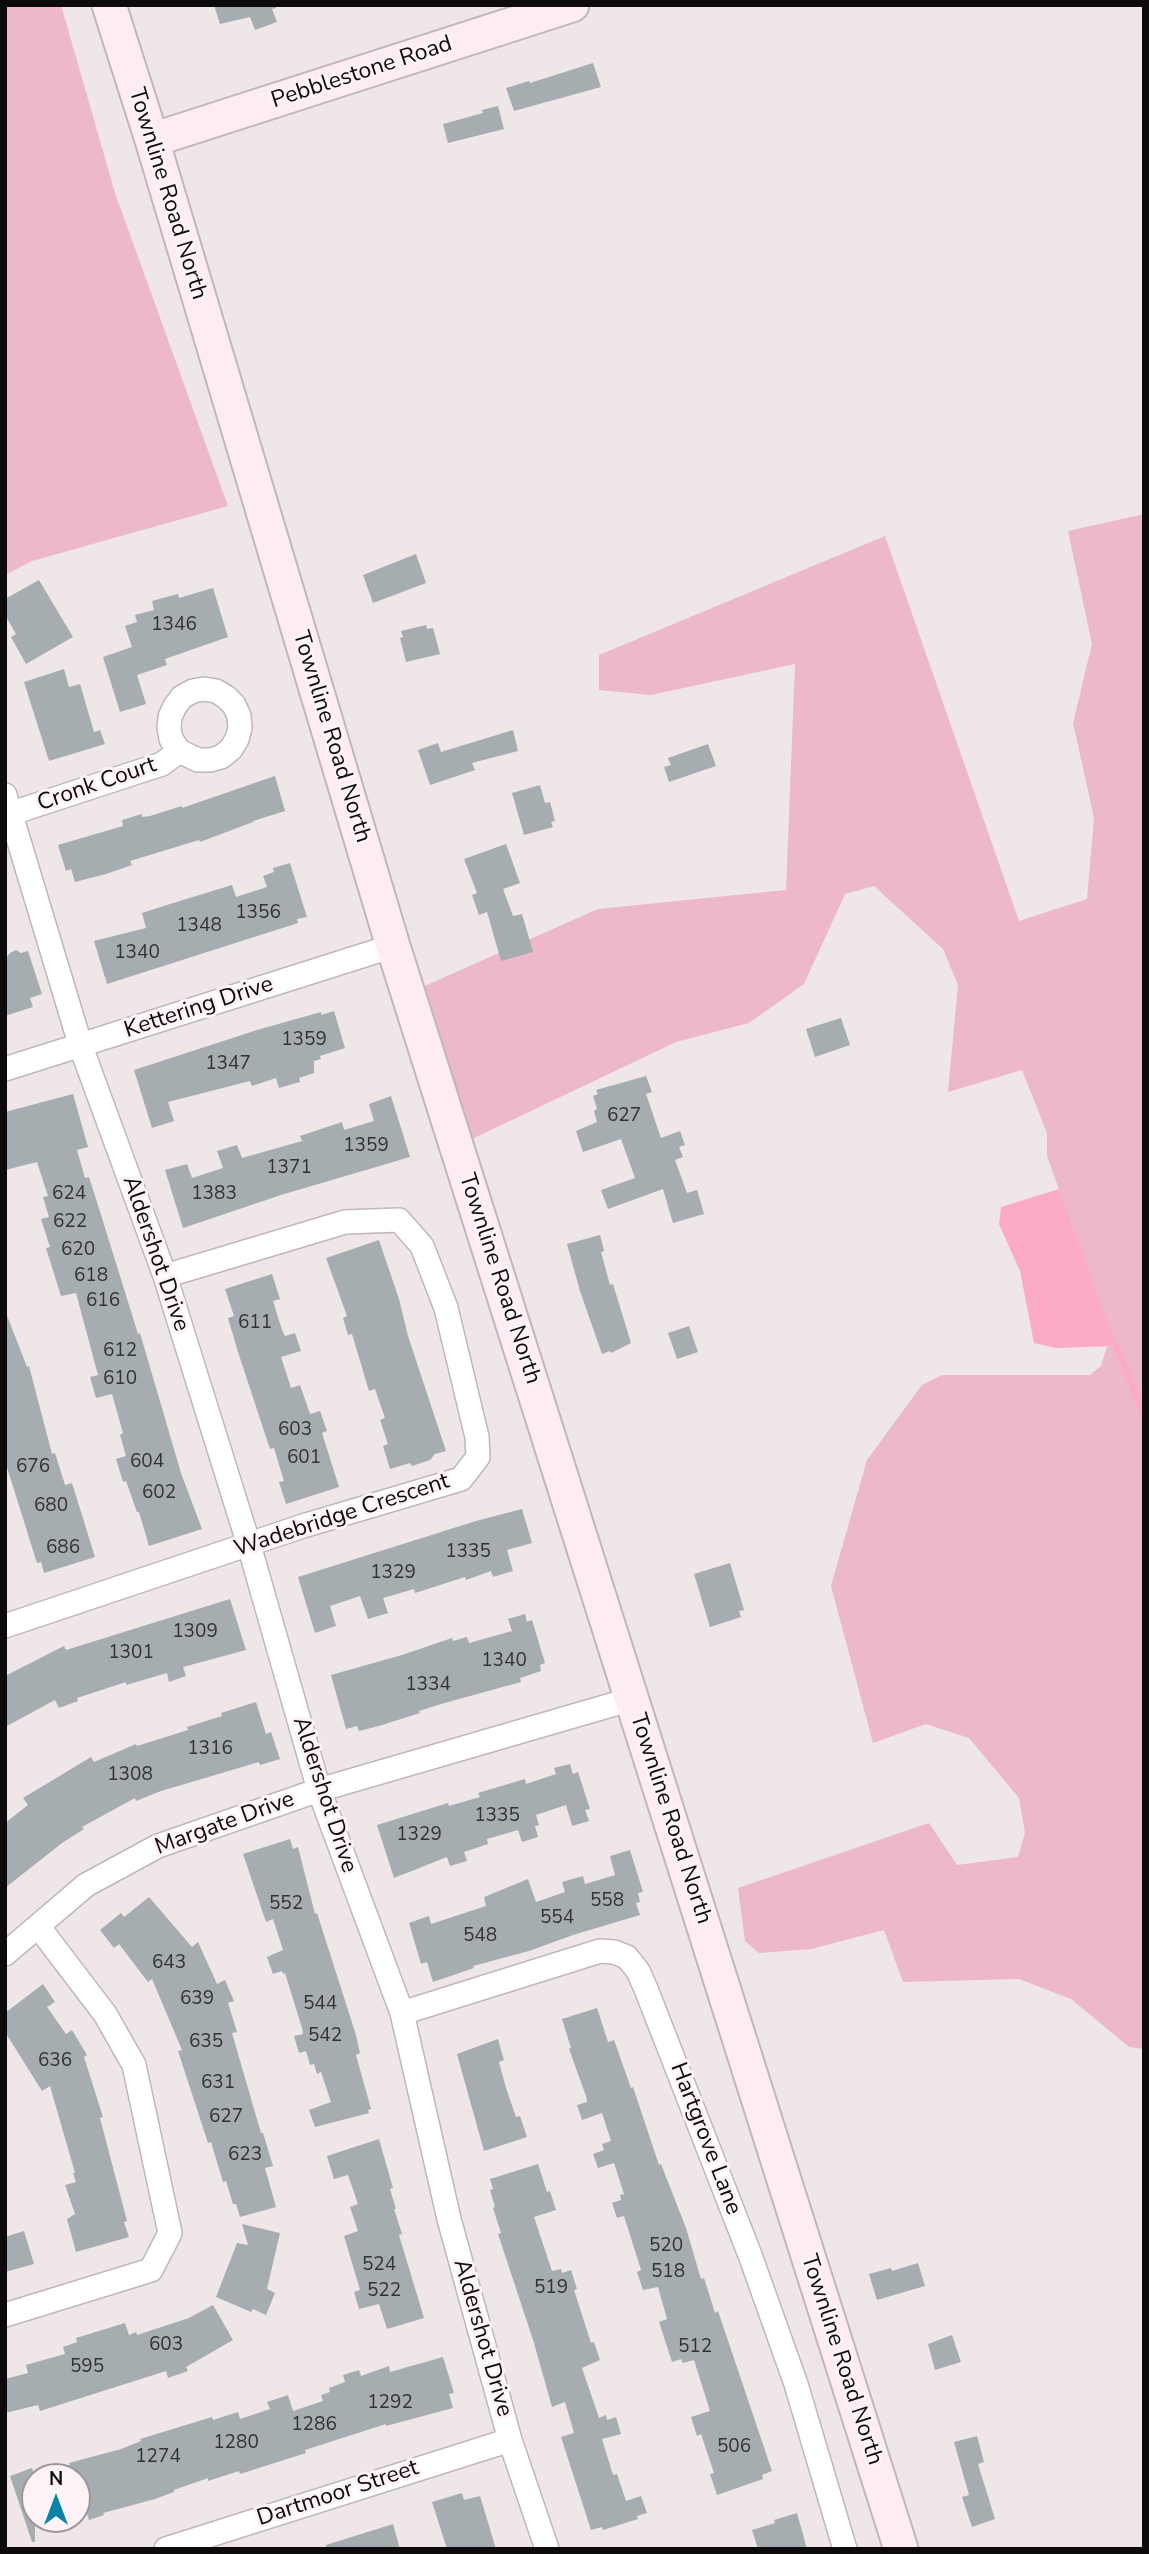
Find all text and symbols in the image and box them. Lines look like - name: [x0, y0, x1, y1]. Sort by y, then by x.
- street label: Pebblestone Road: [268, 31, 456, 115]
- street label: Townline Road North: [122, 85, 212, 303]
- house number: 1346: [151, 614, 197, 636]
- street label: Townline Road North: [286, 628, 376, 846]
- street label: Cronk Court: [34, 752, 160, 818]
- house number: 1356: [235, 902, 281, 924]
- house number: 1348: [176, 915, 222, 937]
- house number: 1340: [114, 942, 160, 964]
- street label: Kettering Drive: [121, 971, 277, 1045]
- house number: 1359: [281, 1029, 327, 1051]
- house number: 1347: [205, 1053, 251, 1075]
- house number: 627: [607, 1105, 641, 1127]
- house number: 1359: [343, 1135, 389, 1157]
- house number: 1371: [266, 1157, 312, 1179]
- street label: Townline Road North: [452, 1170, 546, 1388]
- street label: Aldershot Drive: [115, 1173, 195, 1335]
- house number: 624: [52, 1183, 86, 1205]
- house number: 1383: [191, 1183, 237, 1205]
- house number: 622: [53, 1211, 87, 1233]
- house number: 620: [61, 1239, 95, 1261]
- house number: 618: [74, 1265, 108, 1287]
- house number: 616: [86, 1290, 120, 1312]
- house number: 611: [238, 1312, 272, 1334]
- house number: 612: [103, 1340, 137, 1362]
- house number: 610: [103, 1368, 137, 1390]
- house number: 603: [278, 1419, 312, 1441]
- house number: 601: [287, 1447, 321, 1469]
- house number: 604: [130, 1451, 164, 1473]
- house number: 676: [16, 1456, 50, 1478]
- street label: Wadebridge Crescent: [231, 1468, 453, 1564]
- house number: 602: [142, 1482, 176, 1504]
- house number: 680: [34, 1495, 68, 1517]
- house number: 686: [46, 1537, 80, 1559]
- house number: 1335: [445, 1541, 491, 1563]
- house number: 1329: [370, 1562, 416, 1584]
- house number: 1309: [172, 1621, 218, 1643]
- house number: 1301: [108, 1642, 154, 1664]
- house number: 1340: [481, 1650, 527, 1672]
- house number: 1334: [405, 1674, 451, 1696]
- street label: Townline Road North: [623, 1710, 717, 1928]
- street label: Aldershot Drive: [286, 1713, 362, 1877]
- house number: 1316: [187, 1738, 233, 1760]
- house number: 1308: [107, 1764, 153, 1786]
- street label: Margate Drive: [152, 1786, 298, 1862]
- house number: 1335: [474, 1805, 520, 1827]
- house number: 1329: [396, 1824, 442, 1846]
- house number: 558: [590, 1890, 624, 1912]
- house number: 552: [269, 1893, 303, 1915]
- house number: 554: [540, 1907, 574, 1929]
- house number: 548: [463, 1925, 497, 1947]
- house number: 643: [152, 1952, 186, 1974]
- house number: 639: [180, 1988, 214, 2010]
- house number: 544: [303, 1993, 337, 2015]
- house number: 542: [308, 2025, 342, 2047]
- house number: 635: [189, 2031, 223, 2053]
- house number: 636: [38, 2050, 72, 2072]
- street label: Hartgrove Lane: [663, 2059, 747, 2219]
- house number: 631: [201, 2072, 235, 2094]
- house number: 627: [209, 2106, 243, 2128]
- house number: 623: [228, 2144, 262, 2166]
- house number: 520: [649, 2235, 683, 2257]
- street label: Townline Road North: [794, 2251, 888, 2469]
- house number: 524: [362, 2254, 396, 2276]
- street label: Aldershot Drive: [446, 2256, 518, 2420]
- house number: 518: [651, 2261, 685, 2283]
- house number: 519: [534, 2277, 568, 2299]
- house number: 522: [367, 2280, 401, 2302]
- house number: 603: [149, 2334, 183, 2356]
- house number: 512: [678, 2336, 712, 2358]
- house number: 595: [70, 2356, 104, 2378]
- house number: 1292: [367, 2392, 413, 2414]
- house number: 1286: [291, 2414, 337, 2436]
- house number: 1280: [213, 2432, 259, 2454]
- house number: 506: [717, 2436, 751, 2458]
- house number: 1274: [135, 2446, 181, 2468]
- street label: Dartmoor Street: [254, 2455, 422, 2533]
- north arrow: [21, 2463, 91, 2533]
- text: N: [49, 2466, 63, 2492]

